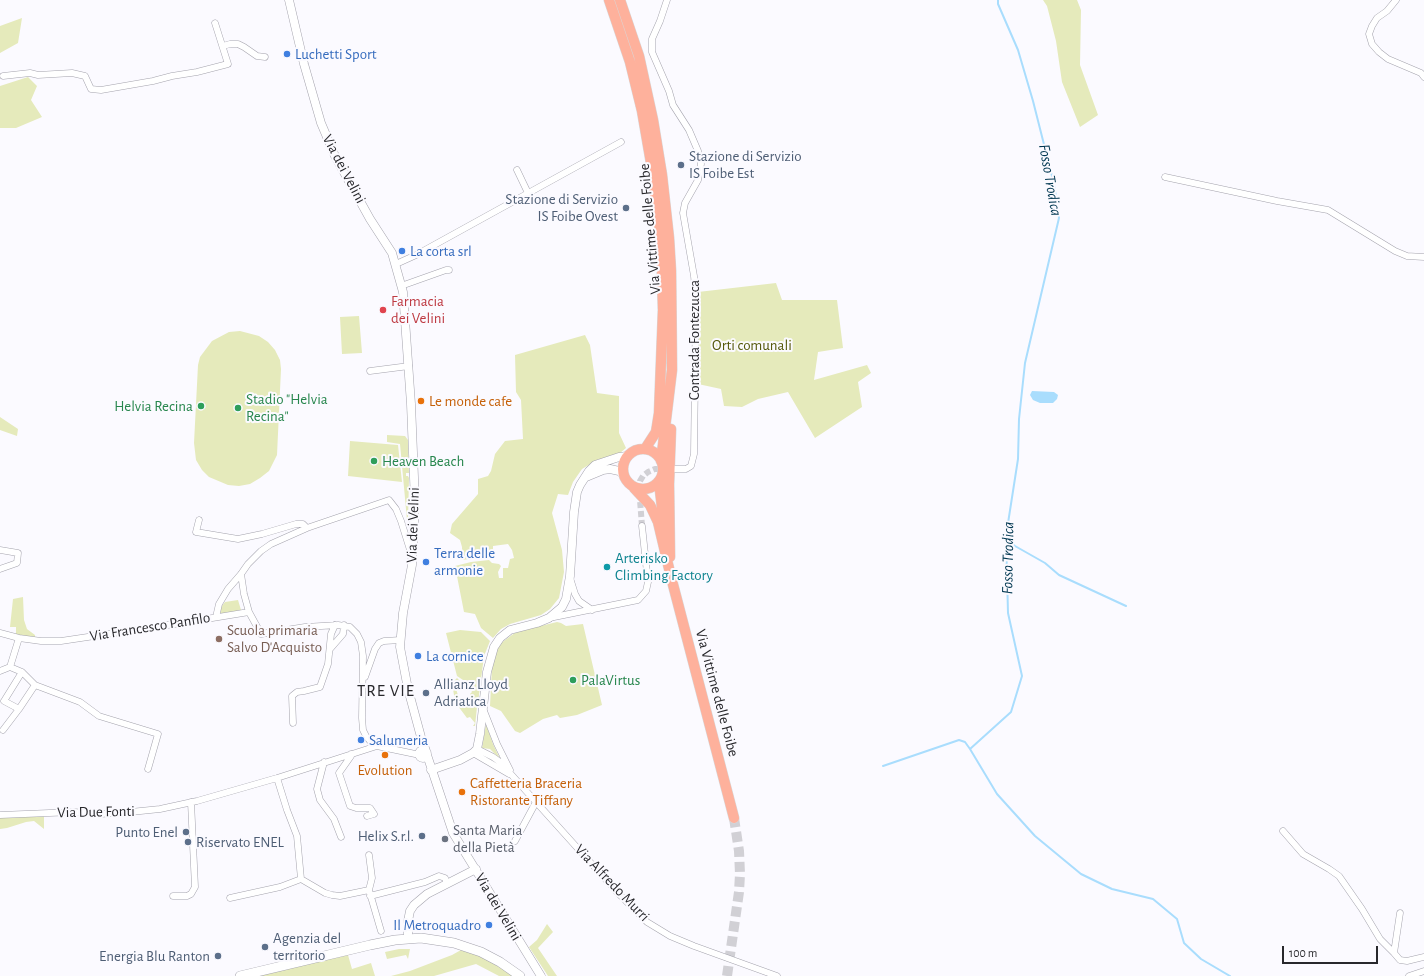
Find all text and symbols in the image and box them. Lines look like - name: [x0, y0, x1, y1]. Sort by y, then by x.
- place label: Luchetti Sport: [295, 45, 377, 63]
- marker: Luchetti Sport: [282, 49, 292, 59]
- street label: Via dei Velini: [318, 131, 370, 207]
- water label: Fosso Trodica: [1034, 142, 1066, 218]
- place label: Stazione di Servizio IS Foibe Est: [689, 147, 802, 182]
- marker: Stazione di Servizio IS Foibe Est: [676, 160, 686, 170]
- street label: Via Vittime delle Foibe: [635, 163, 665, 295]
- place label: Stazione di Servizio IS Foibe Ovest: [505, 190, 618, 225]
- marker: Stazione di Servizio IS Foibe Ovest: [621, 203, 631, 213]
- place label: La corta srl: [410, 242, 472, 260]
- marker: La corta srl: [397, 246, 407, 256]
- street label: Contrada Fontezucca: [685, 280, 703, 400]
- place label: Farmacia dei Velini: [391, 292, 445, 327]
- marker: Farmacia dei Velini: [378, 305, 388, 315]
- park label: Orti comunali: [712, 336, 792, 354]
- place label: Stadio "Helvia Recina": [246, 390, 328, 425]
- place label: Le monde cafe: [429, 392, 512, 410]
- marker: Le monde cafe: [416, 396, 426, 406]
- place label: Helvia Recina: [114, 397, 193, 415]
- marker: Helvia Recina: [196, 401, 206, 411]
- marker: Stadio "Helvia Recina": [233, 403, 243, 413]
- place label: Heaven Beach: [382, 452, 464, 470]
- marker: Heaven Beach: [369, 456, 379, 466]
- street label: Via dei Velini: [403, 487, 423, 563]
- water label: Fosso Trodica: [998, 521, 1018, 595]
- place label: Terra delle armonie: [434, 544, 495, 579]
- place label: Arterisko Climbing Factory: [615, 549, 713, 584]
- marker: Terra delle armonie: [421, 557, 431, 567]
- marker: Arterisko Climbing Factory: [602, 562, 612, 572]
- street label: Via Francesco Panfilo: [88, 609, 212, 645]
- place label: Scuola primaria Salvo D'Acquisto: [227, 621, 322, 656]
- street label: Via Vittime delle Foibe: [691, 627, 743, 759]
- marker: Scuola primaria Salvo D'Acquisto: [214, 634, 224, 644]
- place label: La cornice: [426, 647, 484, 665]
- marker: La cornice: [413, 651, 423, 661]
- place label: PalaVirtus: [581, 671, 640, 689]
- place label: Allianz Lloyd Adriatica: [434, 675, 508, 710]
- marker: PalaVirtus: [568, 675, 578, 685]
- district label: TRE VIE: [357, 681, 415, 701]
- marker: Allianz Lloyd Adriatica: [421, 688, 431, 698]
- place label: Salumeria: [369, 731, 428, 749]
- marker: Salumeria: [356, 735, 366, 745]
- marker: Evolution: [380, 750, 390, 760]
- place label: Evolution: [358, 761, 412, 779]
- place label: Caffetteria Braceria Ristorante Tiffany: [470, 774, 582, 809]
- marker: Caffetteria Braceria Ristorante Tiffany: [457, 787, 467, 797]
- street label: Via Due Fonti: [57, 802, 135, 822]
- place label: Santa Maria della Pietà: [453, 821, 522, 856]
- place label: Punto Enel: [115, 823, 178, 841]
- marker: Punto Enel: [181, 827, 191, 837]
- place label: Helix S.r.l.: [358, 827, 414, 845]
- marker: Helix S.r.l.: [417, 831, 427, 841]
- place label: Riservato ENEL: [196, 833, 284, 851]
- marker: Santa Maria della Pietà: [440, 834, 450, 844]
- marker: Riservato ENEL: [183, 837, 193, 847]
- street label: Via Alfredo Murri: [571, 841, 653, 925]
- street label: Via dei Velini: [471, 870, 525, 944]
- place label: Il Metroquadro: [393, 916, 481, 934]
- marker: Il Metroquadro: [484, 920, 494, 930]
- place label: Agenzia del territorio: [273, 929, 341, 964]
- scale bar: [1284, 938, 1380, 964]
- marker: Agenzia del territorio: [260, 942, 270, 952]
- place label: Energia Blu Ranton: [99, 947, 210, 965]
- text: 100 m: [1289, 947, 1317, 959]
- marker: Energia Blu Ranton: [213, 951, 223, 961]

